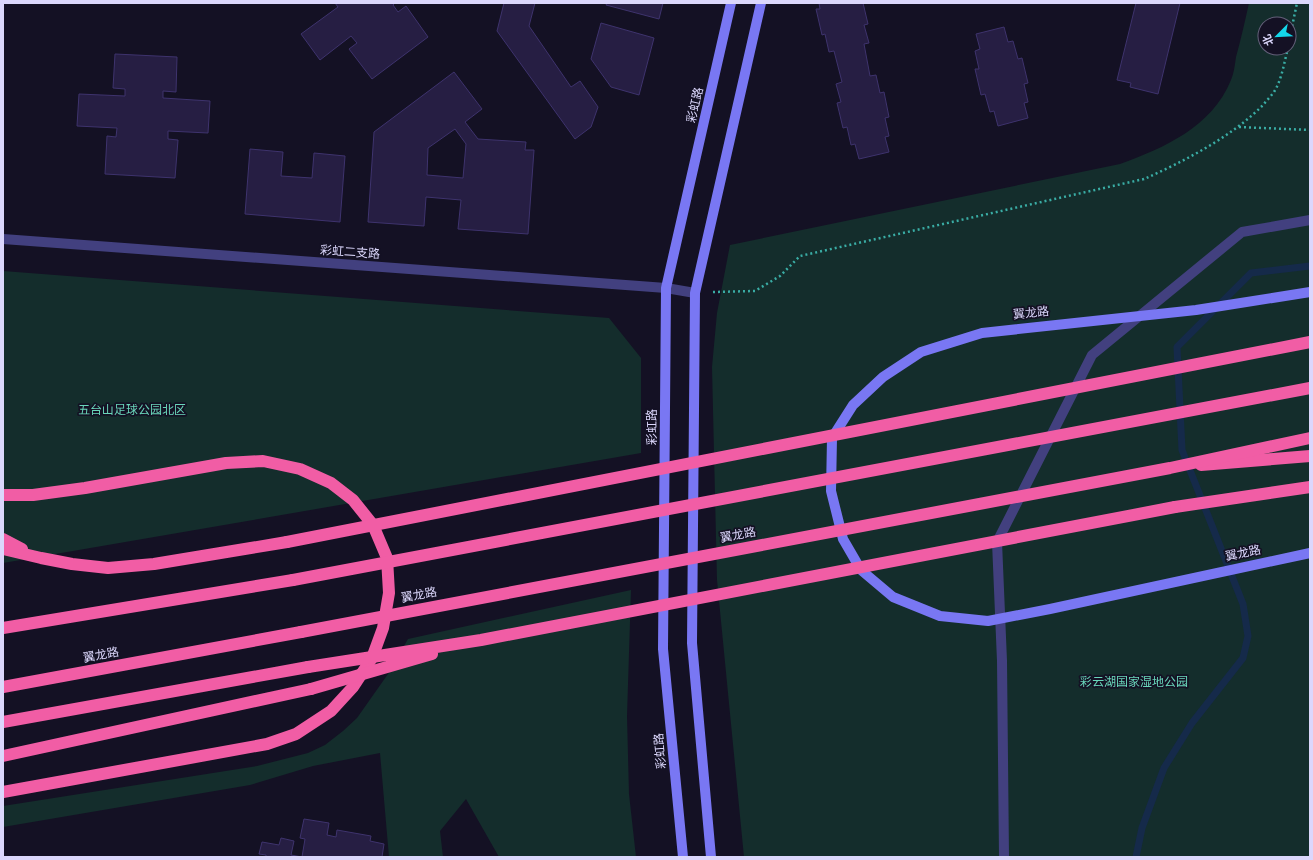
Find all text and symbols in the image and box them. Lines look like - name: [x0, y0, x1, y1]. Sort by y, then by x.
- north arrow: [1257, 16, 1297, 56]
- text: 北: [1260, 32, 1276, 48]
- street label: 彩虹路: [684, 86, 706, 124]
- street label: 彩虹二支路: [320, 243, 380, 261]
- street label: 翼龙路: [1012, 304, 1050, 322]
- park label: 五台山足球公园北区: [78, 403, 186, 417]
- street label: 彩虹路: [645, 409, 659, 445]
- street label: 翼龙路: [719, 525, 757, 545]
- street label: 翼龙路: [1224, 542, 1262, 564]
- street label: 翼龙路: [400, 585, 438, 605]
- street label: 翼龙路: [82, 645, 120, 665]
- park label: 彩云湖国家湿地公园: [1080, 675, 1188, 689]
- street label: 彩虹路: [651, 732, 669, 770]

